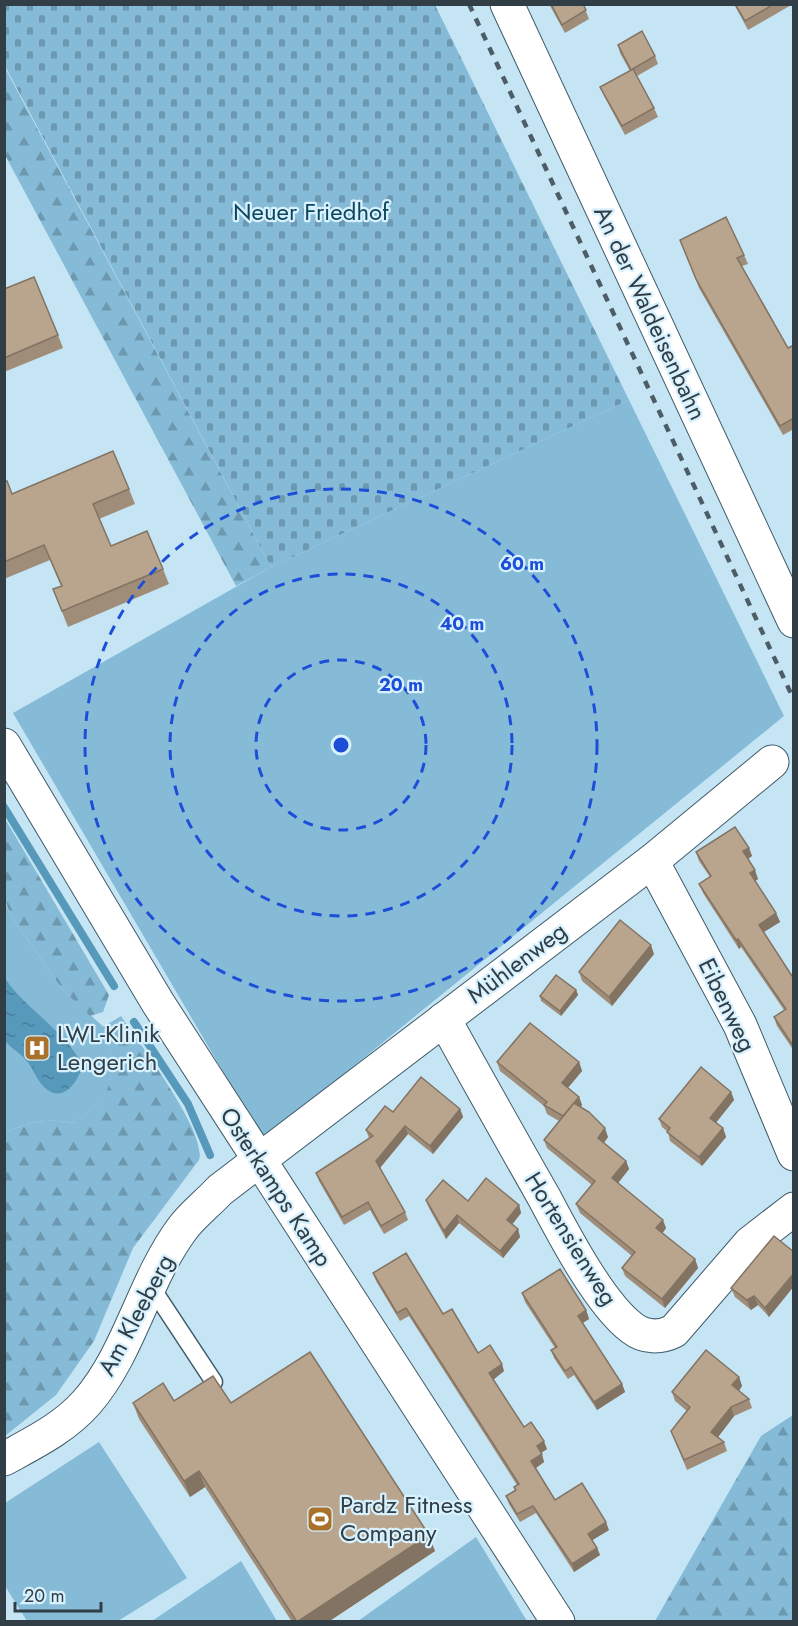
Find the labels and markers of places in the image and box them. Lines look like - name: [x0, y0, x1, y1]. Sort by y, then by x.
- centre of rings: [331, 735, 351, 755]
- place label: LWL-Klinik Lengerich: [57, 1016, 160, 1079]
- hospital icon: LWL-Klinik Lengerich: [22, 1033, 52, 1063]
- place label: Pardz Fitness Company: [340, 1487, 472, 1550]
- sports icon: Pardz Fitness Company: [305, 1504, 335, 1534]

